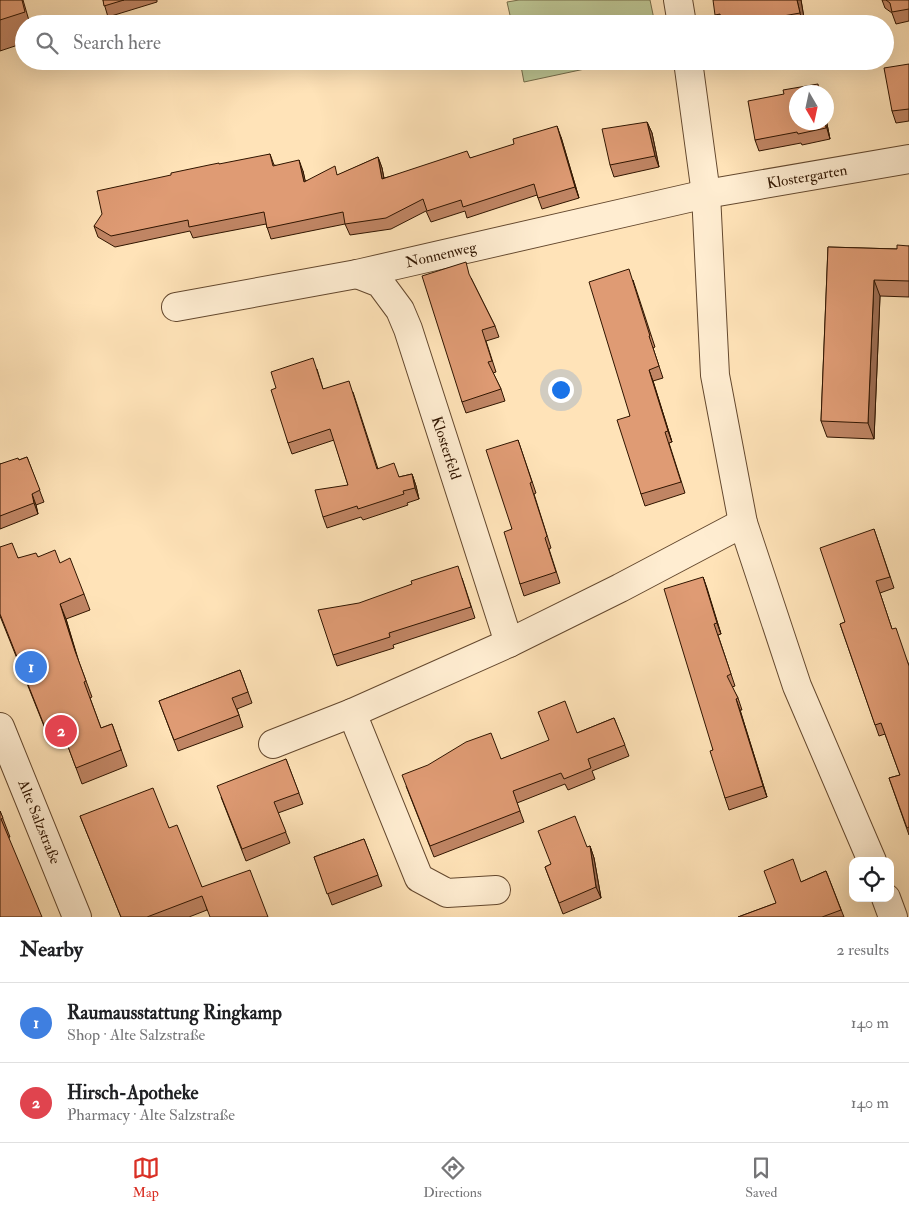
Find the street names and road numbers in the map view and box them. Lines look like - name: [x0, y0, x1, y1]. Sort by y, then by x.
- street label: Klostergarten: [765, 161, 849, 193]
- street label: Nonnenweg: [404, 237, 479, 272]
- street label: Klosterfeld: [427, 414, 465, 483]
- street label: Alte Salzstraße: [13, 776, 65, 867]

